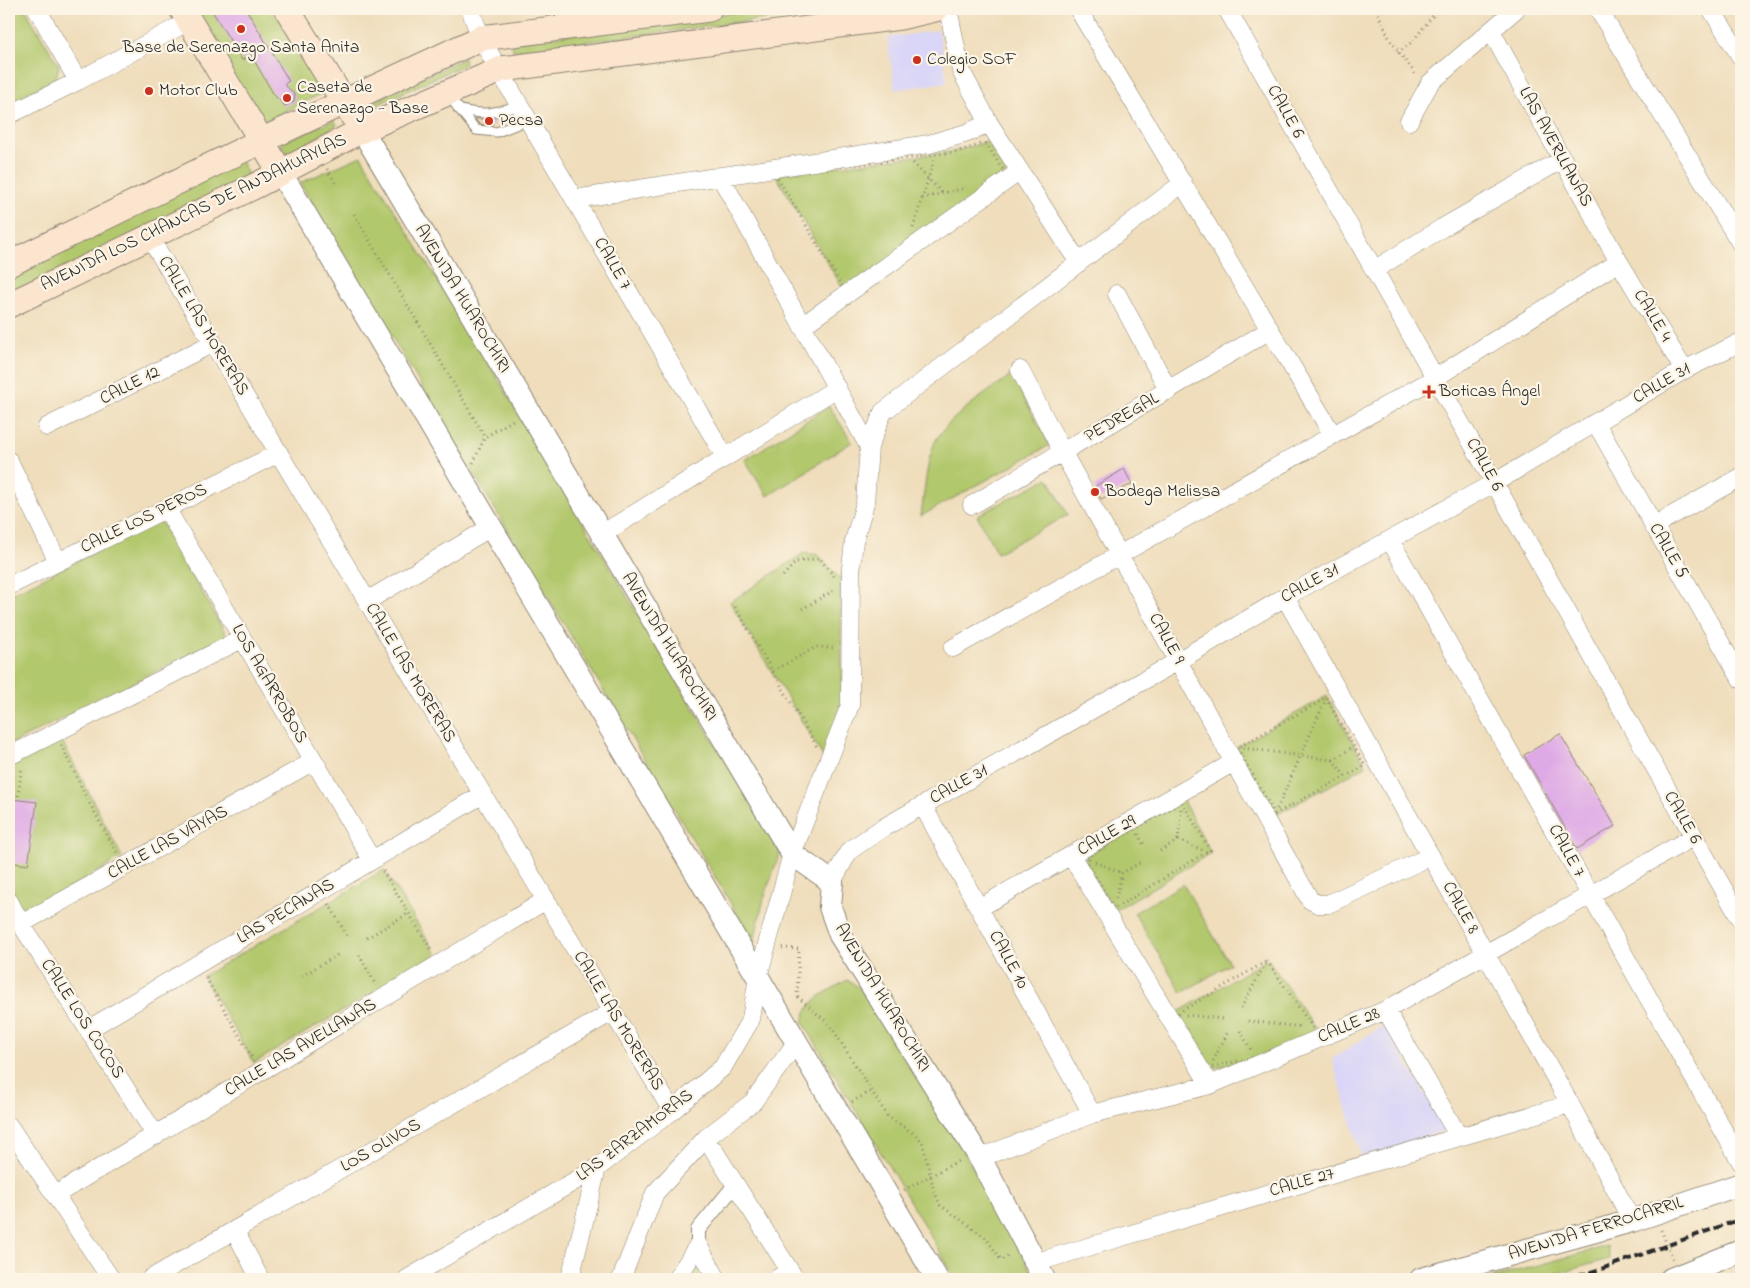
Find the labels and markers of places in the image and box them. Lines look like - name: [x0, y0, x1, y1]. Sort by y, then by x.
- marker: Base de Serenazgo Santa Anita: [235, 23, 247, 35]
- place label: Base de Serenazgo Santa Anita: [122, 35, 360, 62]
- place label: Colegio SOF: [927, 47, 1017, 74]
- marker: Colegio SOF: [911, 54, 923, 66]
- place label: Caseta de Serenazgo - Base: [297, 75, 430, 123]
- place label: Motor Club: [159, 78, 238, 104]
- marker: Motor Club: [143, 85, 155, 97]
- marker: Caseta de Serenazgo - Base: [281, 92, 293, 104]
- place label: Pecsa: [499, 108, 543, 134]
- marker: Pecsa: [483, 115, 495, 127]
- place label: Boticas Ángel: [1438, 379, 1540, 406]
- marker: Boticas Ángel: [1423, 386, 1435, 398]
- place label: Bodega Melissa: [1104, 479, 1220, 506]
- marker: Bodega Melissa: [1089, 486, 1101, 498]

